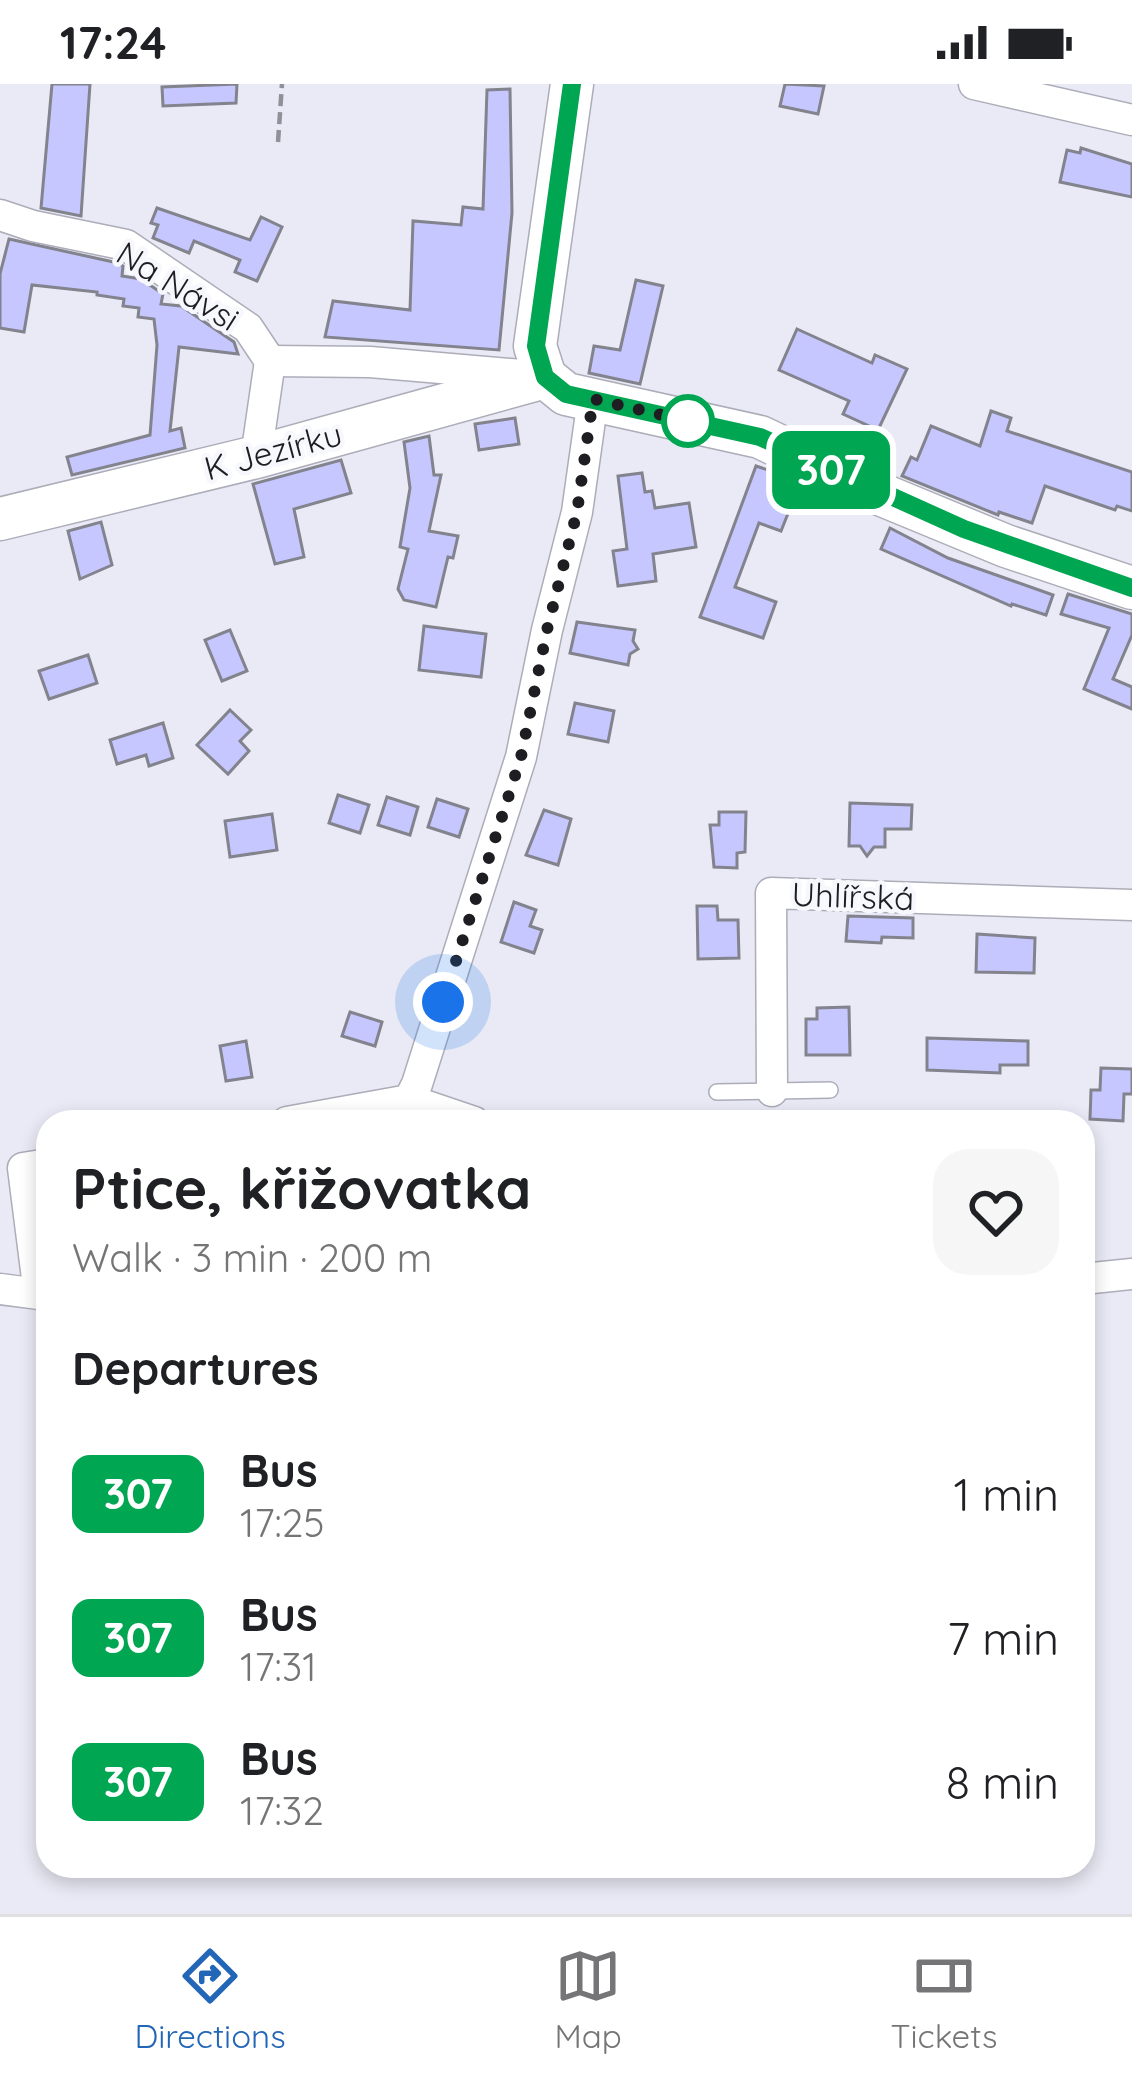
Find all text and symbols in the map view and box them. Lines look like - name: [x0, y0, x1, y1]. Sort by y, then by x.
- text: 17:24: [60, 14, 167, 70]
- street label: Na Návsi: [110, 232, 247, 339]
- unlabelled marker: [663, 396, 713, 446]
- street label: K Jezírku: [200, 413, 346, 489]
- line badge: 307: [762, 431, 900, 509]
- text: 307: [796, 443, 866, 496]
- street label: Uhlířská: [791, 873, 915, 918]
- your location: [413, 972, 473, 1032]
- button: heart: [933, 1149, 1059, 1275]
- text: Ptice, křižovatka: [72, 1152, 531, 1223]
- text: Walk · 3 min · 200 m: [72, 1233, 432, 1282]
- text: Departures: [72, 1340, 319, 1396]
- text: Bus: [240, 1442, 318, 1498]
- text: 1 min: [953, 1466, 1059, 1522]
- text: 307: [103, 1467, 173, 1520]
- text: 17:25: [240, 1498, 325, 1547]
- text: Bus: [240, 1586, 318, 1642]
- text: 7 min: [947, 1610, 1059, 1666]
- text: 307: [103, 1611, 173, 1664]
- text: 17:31: [240, 1642, 317, 1691]
- text: Bus: [240, 1730, 318, 1786]
- text: 8 min: [946, 1754, 1059, 1810]
- text: 307: [103, 1755, 173, 1808]
- text: 17:32: [240, 1786, 324, 1835]
- tab: Directions: [134, 1943, 286, 2056]
- tab: Map: [554, 1943, 622, 2056]
- tab: Tickets: [891, 1943, 998, 2056]

